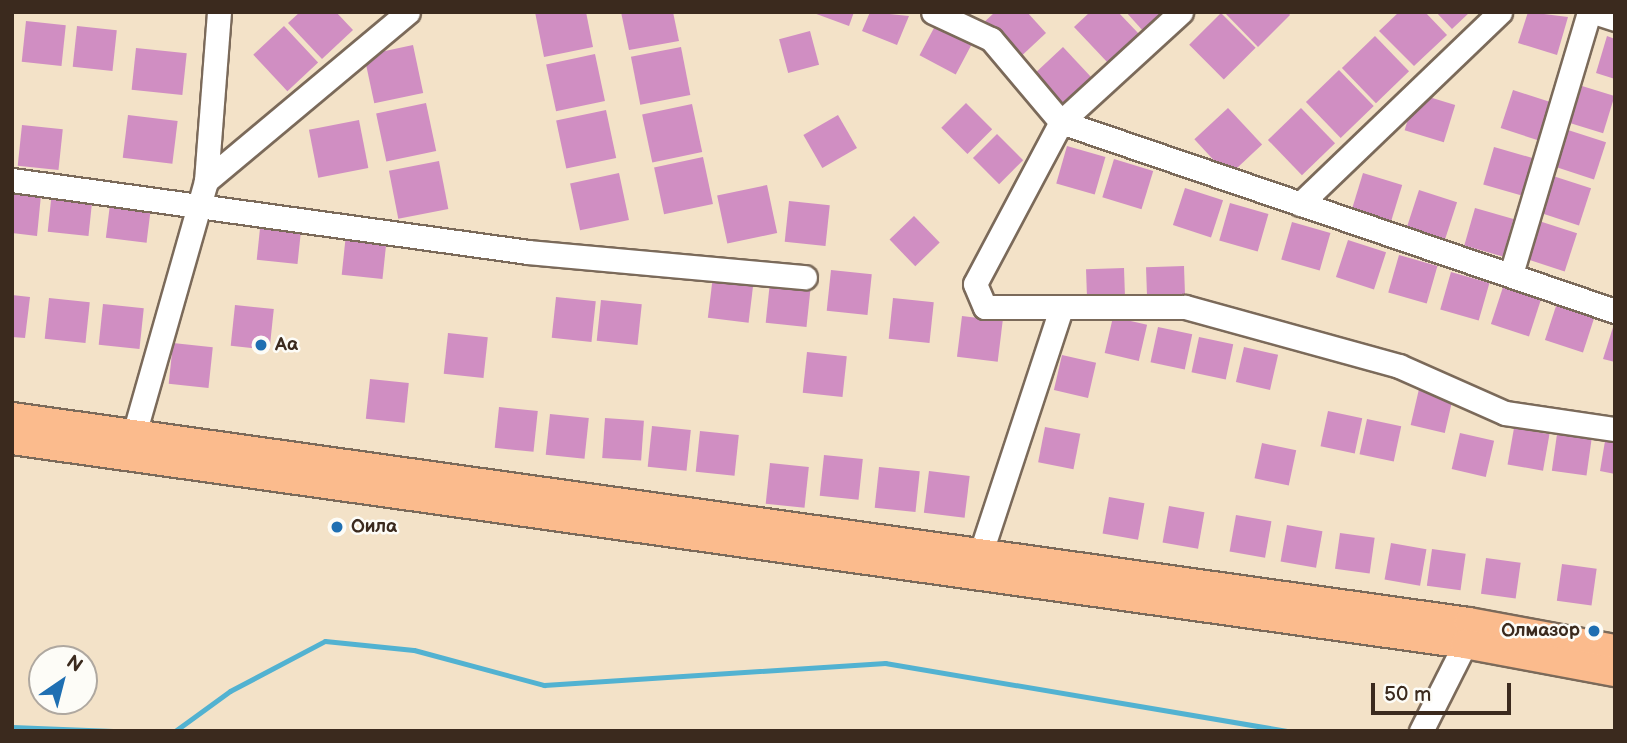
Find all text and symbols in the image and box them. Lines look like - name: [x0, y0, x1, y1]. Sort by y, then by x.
- place label: Аа: [275, 334, 298, 356]
- marker: Аа: [253, 337, 269, 353]
- place label: Оила: [351, 516, 397, 538]
- marker: Оила: [329, 519, 345, 535]
- place label: Олмазор: [1501, 620, 1580, 642]
- marker: Олмазор: [1586, 623, 1602, 639]
- north arrow: [28, 645, 98, 715]
- text: N: [62, 651, 87, 678]
- scale bar: [1375, 670, 1515, 714]
- text: 50 m: [1384, 682, 1431, 707]

